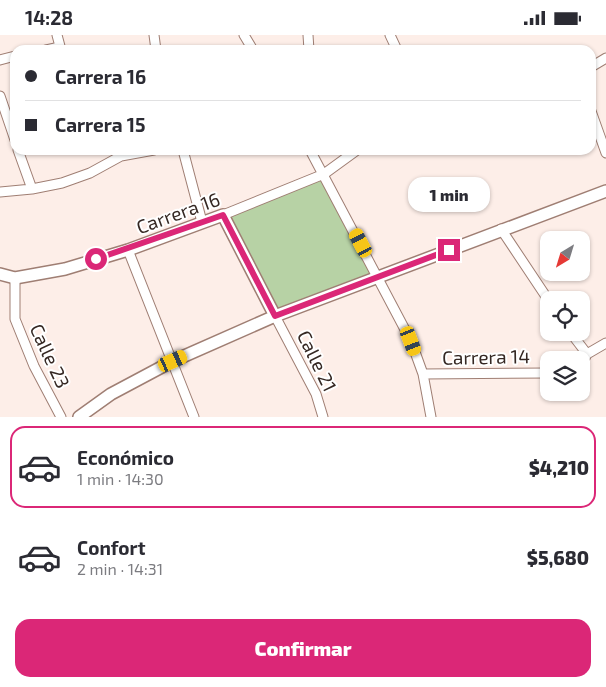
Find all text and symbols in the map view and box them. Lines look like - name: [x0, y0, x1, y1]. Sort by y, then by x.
- text: 14:28: [25, 6, 73, 29]
- text: Carrera 16: [55, 65, 146, 88]
- text: Carrera 15: [55, 113, 145, 136]
- callout: 1 min: [408, 177, 490, 213]
- text: 1 min: [429, 185, 469, 204]
- street label: Carrera 16: [133, 187, 223, 238]
- car: [347, 226, 374, 260]
- north arrow: [540, 231, 590, 281]
- map controls: [540, 231, 590, 401]
- route end: [438, 239, 460, 261]
- route start: [85, 248, 107, 270]
- button: locate: [540, 291, 590, 341]
- street label: Calle 23: [26, 320, 75, 392]
- car: [398, 324, 423, 358]
- street label: Calle 21: [293, 326, 342, 395]
- street label: Carrera 14: [442, 344, 530, 369]
- car: [156, 348, 189, 374]
- button: layers: [540, 351, 590, 401]
- icon: car: [17, 445, 62, 490]
- text: Económico: [77, 446, 174, 469]
- text: $4,210: [529, 456, 589, 479]
- text: 1 min · 14:30: [77, 469, 164, 488]
- icon: car: [17, 535, 62, 580]
- text: Confort: [77, 536, 145, 559]
- text: $5,680: [527, 546, 589, 569]
- text: 2 min · 14:31: [77, 559, 163, 578]
- button: Confirmar: [15, 619, 591, 677]

